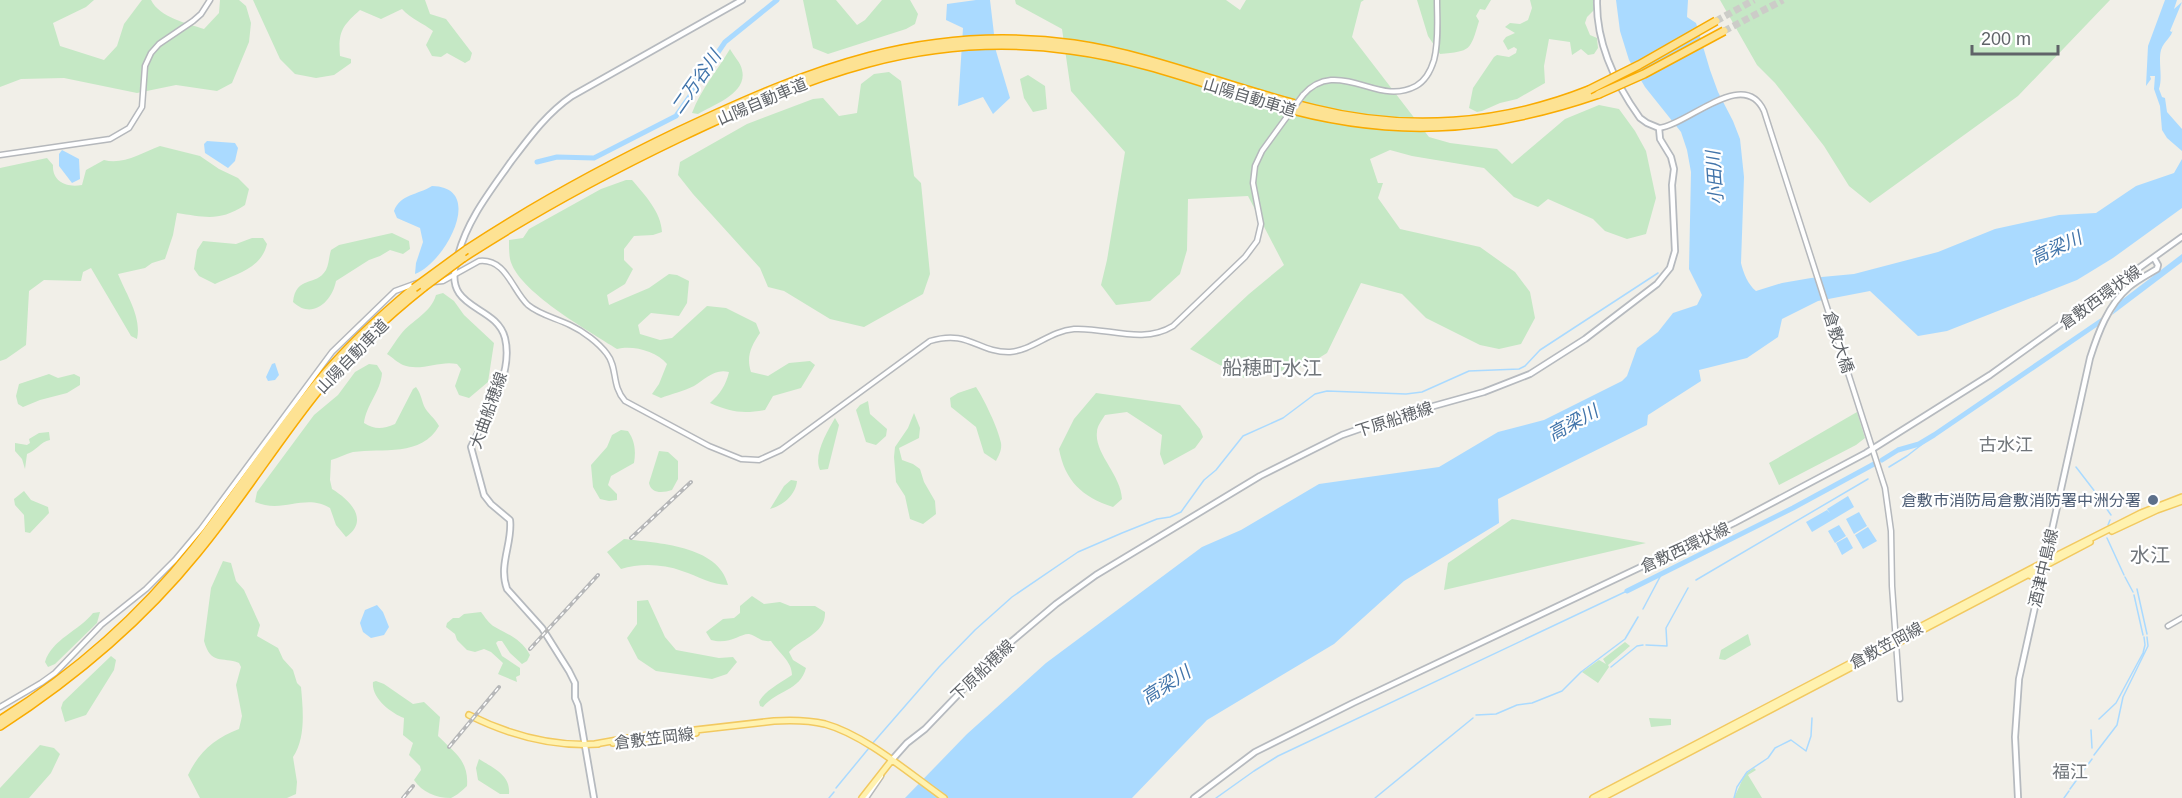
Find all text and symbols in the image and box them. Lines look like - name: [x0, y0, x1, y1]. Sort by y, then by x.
- scale bar: [1972, 18, 2058, 56]
- text: 200 m: [1981, 29, 2031, 49]
- water label: 二万谷川: [667, 45, 726, 117]
- street label: 山陽自動車道: [715, 75, 810, 128]
- street label: 山陽自動車道: [1201, 75, 1298, 120]
- water label: 小田川: [1703, 148, 1727, 206]
- water label: 高梁川: [2027, 227, 2087, 268]
- street label: 倉敷西環状線: [2056, 262, 2144, 332]
- street label: 倉敷大橋: [1821, 309, 1856, 375]
- street label: 山陽自動車道: [313, 316, 392, 397]
- district label: 船穂町水江: [1222, 357, 1322, 379]
- street label: 大曲船穂線: [467, 370, 510, 451]
- street label: 下原船穂線: [1353, 399, 1435, 440]
- water label: 高梁川: [1545, 400, 1603, 445]
- district label: 古水江: [1979, 435, 2033, 455]
- place label: 倉敷市消防局倉敷消防署中洲分署: [1901, 492, 2141, 509]
- marker: 倉敷市消防局倉敷消防署中洲分署: [2146, 493, 2160, 507]
- street label: 倉敷西環状線: [1638, 519, 1732, 575]
- street label: 酒津中島線: [2026, 527, 2061, 609]
- district label: 水江: [2130, 544, 2170, 566]
- street label: 倉敷笠岡線: [1847, 619, 1926, 672]
- street label: 下原船穂線: [948, 636, 1017, 704]
- water label: 高梁川: [1138, 661, 1196, 708]
- street label: 倉敷笠岡線: [613, 725, 695, 752]
- district label: 福江: [2052, 762, 2088, 782]

